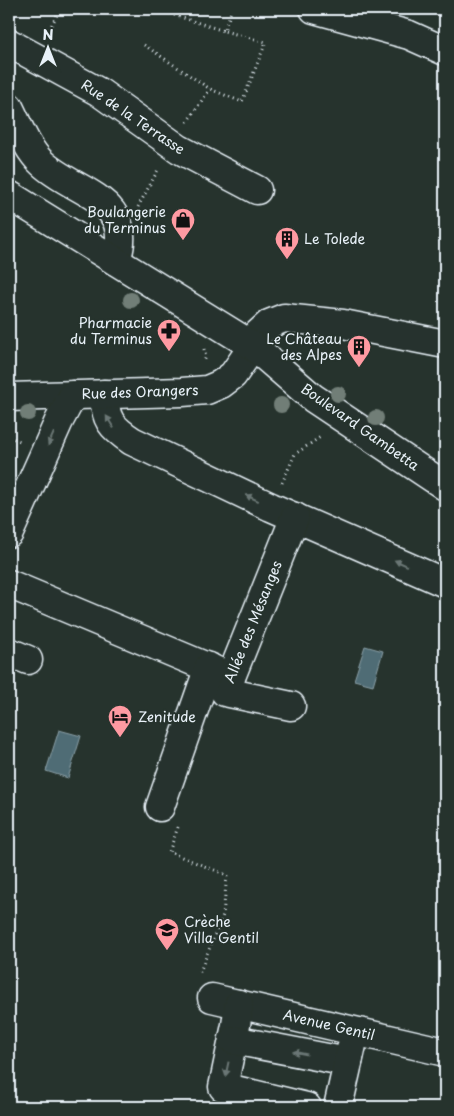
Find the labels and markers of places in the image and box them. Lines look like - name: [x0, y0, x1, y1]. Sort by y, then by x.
- place label: Boulangerie du Terminus: [84, 201, 166, 238]
- shop icon: Boulangerie du Terminus: [170, 207, 196, 241]
- building icon: Le Tolede: [274, 226, 300, 260]
- place label: Le Tolede: [304, 228, 366, 249]
- place label: Pharmacie du Terminus: [70, 312, 152, 349]
- pharmacy icon: Pharmacie du Terminus: [156, 318, 182, 352]
- place label: Le Château des Alpes: [266, 328, 342, 365]
- building icon: Le Château des Alpes: [346, 334, 372, 368]
- hotel icon: Zenitude: [107, 704, 133, 738]
- place label: Zenitude: [138, 706, 196, 727]
- place label: Crèche Villa Gentil: [184, 911, 259, 948]
- school or university icon: Crèche Villa Gentil: [154, 917, 180, 951]

